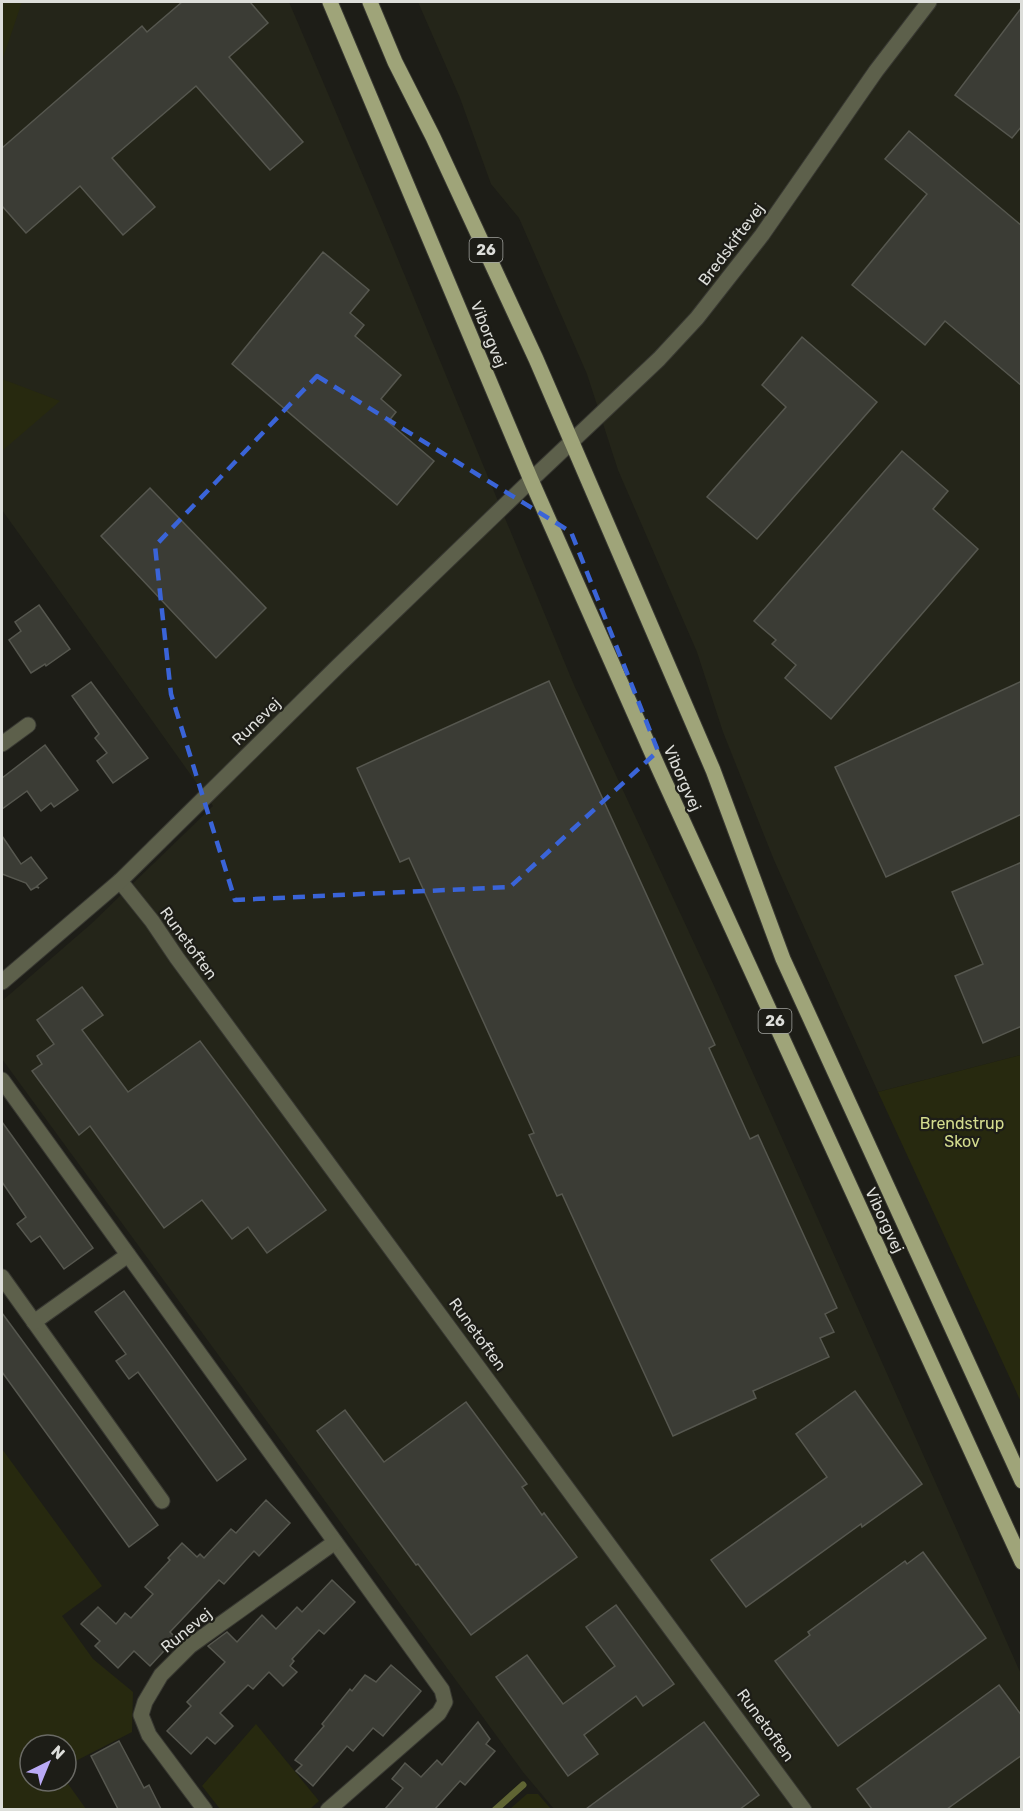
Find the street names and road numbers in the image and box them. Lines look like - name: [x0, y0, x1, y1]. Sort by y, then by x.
- street label: Bredskiftevej: [694, 199, 768, 289]
- road number: 26: [470, 238, 502, 262]
- street label: Viborgvej: [467, 298, 510, 370]
- street label: Runevej: [228, 694, 285, 749]
- street label: Viborgvej: [660, 742, 705, 814]
- street label: Runetoften: [156, 903, 221, 983]
- road number: 26: [758, 1009, 792, 1033]
- street label: Viborgvej: [861, 1184, 908, 1256]
- street label: Runetoften: [445, 1294, 510, 1374]
- street label: Runevej: [157, 1604, 216, 1657]
- street label: Runetoften: [733, 1685, 798, 1765]

